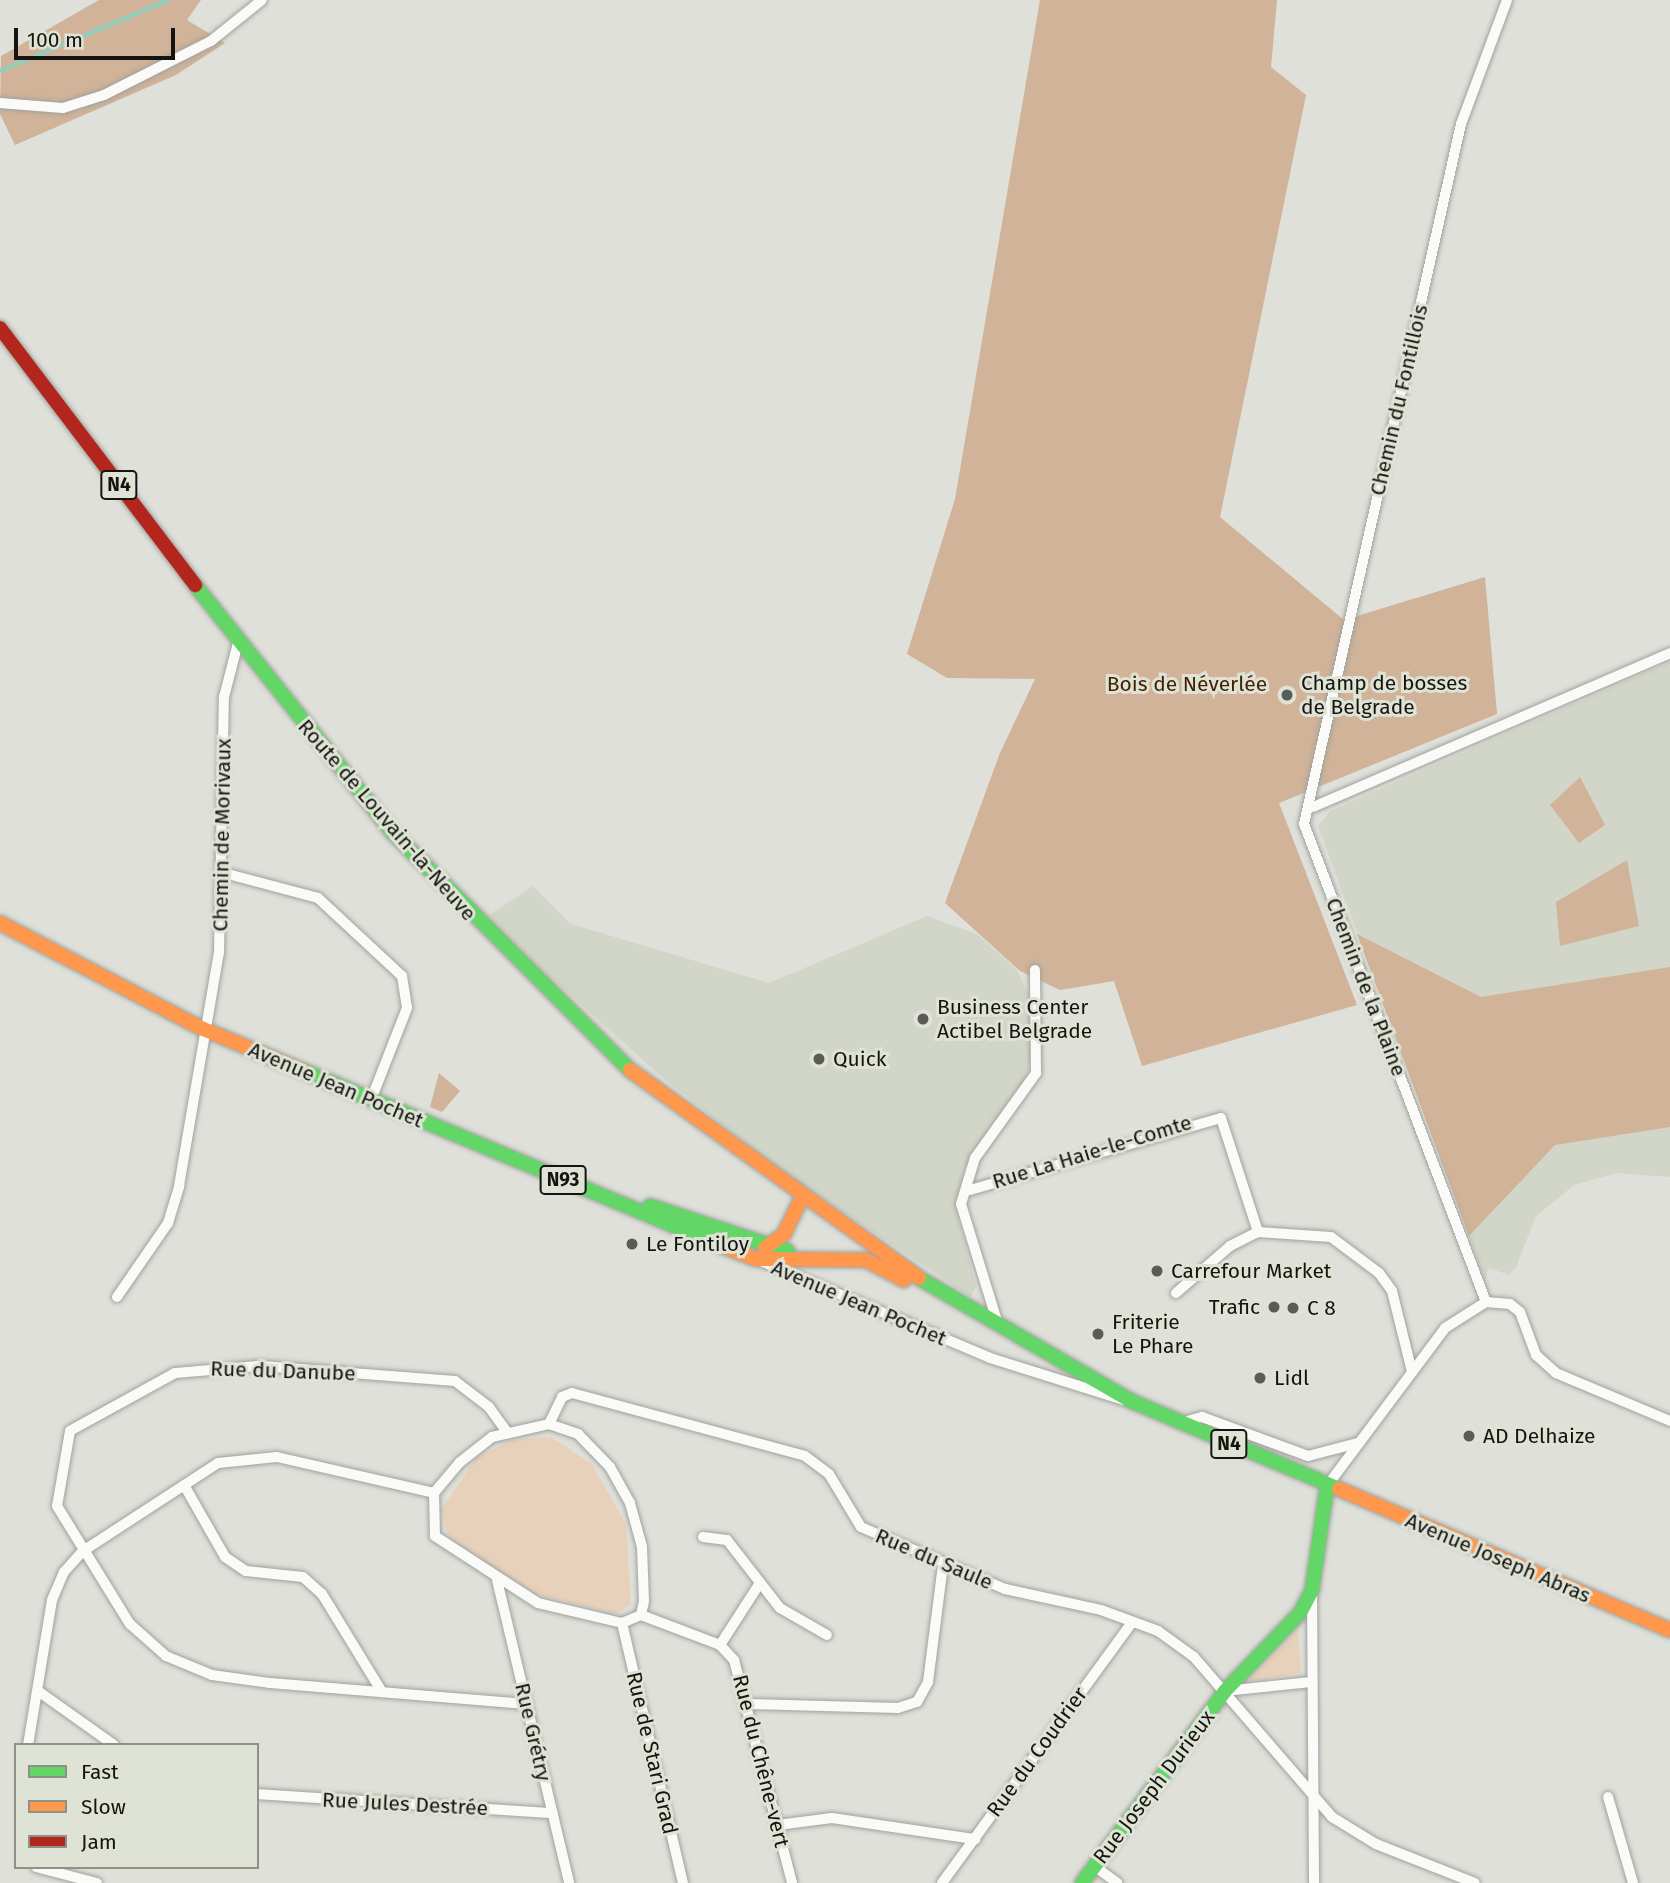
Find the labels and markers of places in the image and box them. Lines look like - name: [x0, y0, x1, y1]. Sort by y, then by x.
- place label: Champ de bosses de Belgrade: [1301, 670, 1467, 720]
- marker: Champ de bosses de Belgrade: [1279, 687, 1295, 703]
- place label: Business Center Actibel Belgrade: [937, 994, 1092, 1044]
- marker: Business Center Actibel Belgrade: [915, 1011, 931, 1027]
- place label: Quick: [833, 1046, 886, 1072]
- marker: Quick: [811, 1051, 827, 1067]
- place label: Le Fontiloy: [646, 1231, 749, 1257]
- marker: Le Fontiloy: [624, 1236, 640, 1252]
- place label: Carrefour Market: [1171, 1258, 1331, 1284]
- marker: Carrefour Market: [1149, 1263, 1165, 1279]
- place label: Trafic: [1209, 1294, 1260, 1320]
- place label: C 8: [1307, 1295, 1336, 1321]
- marker: Trafic: [1266, 1299, 1282, 1315]
- marker: C 8: [1285, 1300, 1301, 1316]
- place label: Friterie Le Phare: [1112, 1309, 1193, 1359]
- marker: Friterie Le Phare: [1090, 1326, 1106, 1342]
- place label: Lidl: [1274, 1365, 1309, 1391]
- marker: Lidl: [1252, 1370, 1268, 1386]
- place label: AD Delhaize: [1483, 1423, 1595, 1449]
- marker: AD Delhaize: [1461, 1428, 1477, 1444]

